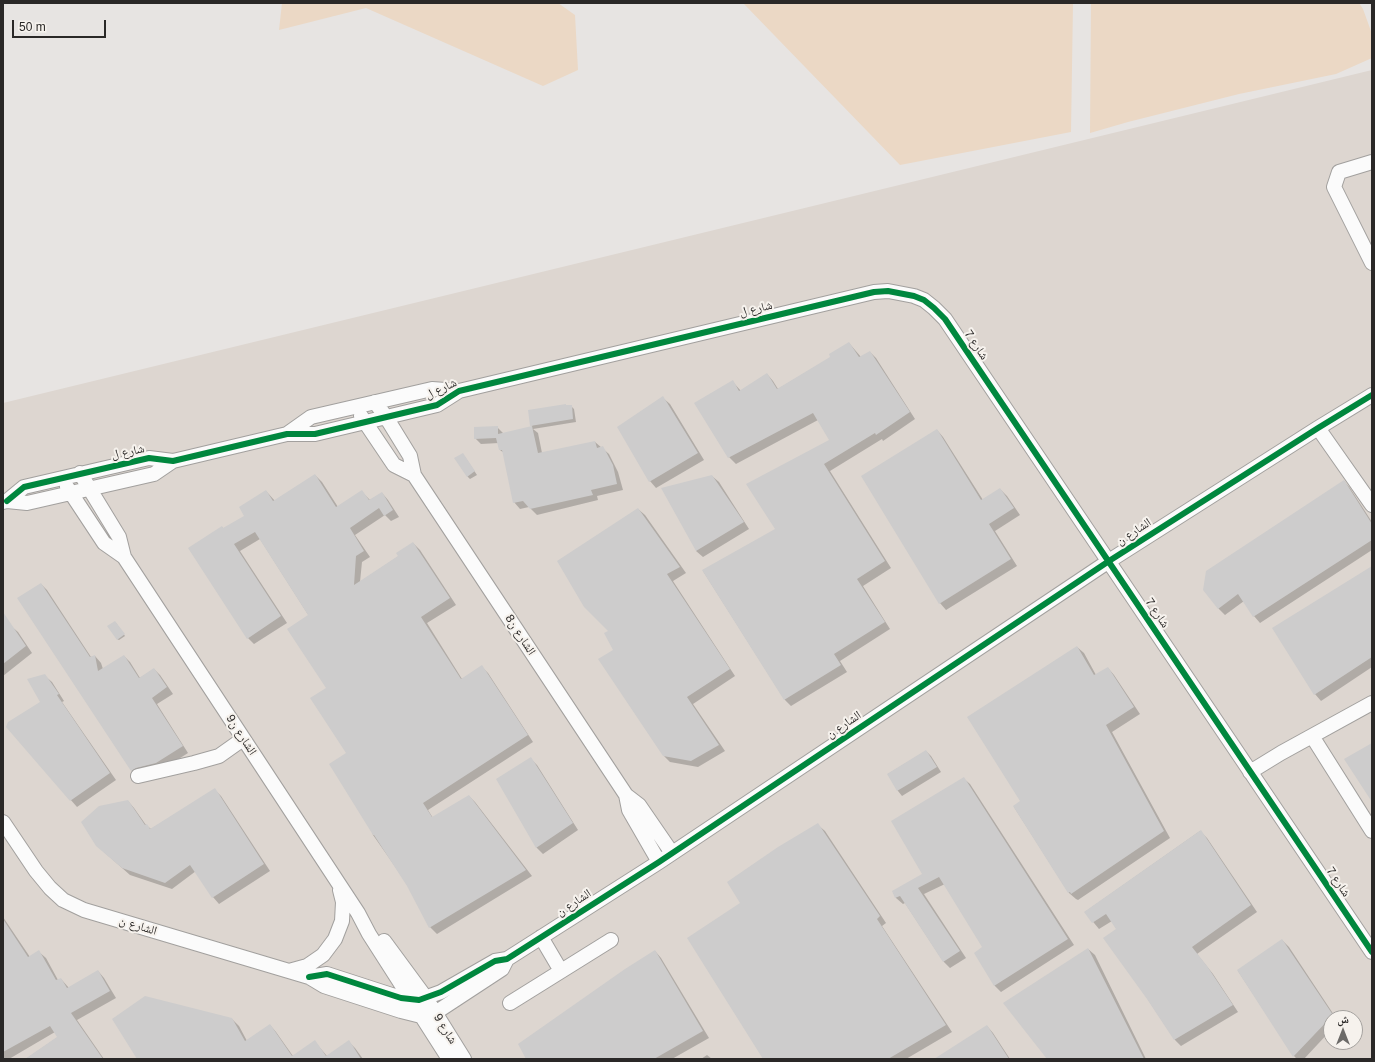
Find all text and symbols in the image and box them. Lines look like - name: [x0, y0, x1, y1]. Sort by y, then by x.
- scale bar: [14, 12, 108, 38]
- text: 50 m: [19, 20, 46, 34]
- street label: شارع ل: [738, 298, 774, 320]
- street label: شارع 7: [961, 327, 991, 363]
- street label: شارع ل: [423, 376, 459, 402]
- street label: شارع ل: [110, 442, 146, 462]
- street label: الشارع ن: [1114, 515, 1154, 549]
- street label: شارع 7: [1142, 595, 1172, 631]
- street label: الشارع ن8: [502, 612, 538, 658]
- street label: الشارع ن: [824, 708, 864, 742]
- street label: الشارع ن9: [223, 712, 259, 758]
- street label: شارع 7: [1323, 864, 1353, 900]
- street label: الشارع ن: [554, 886, 594, 920]
- street label: الشارع ن: [117, 913, 159, 939]
- north arrow: [1323, 1010, 1363, 1050]
- street label: شارع 9: [430, 1011, 460, 1047]
- text: ش: [1337, 1013, 1349, 1025]

